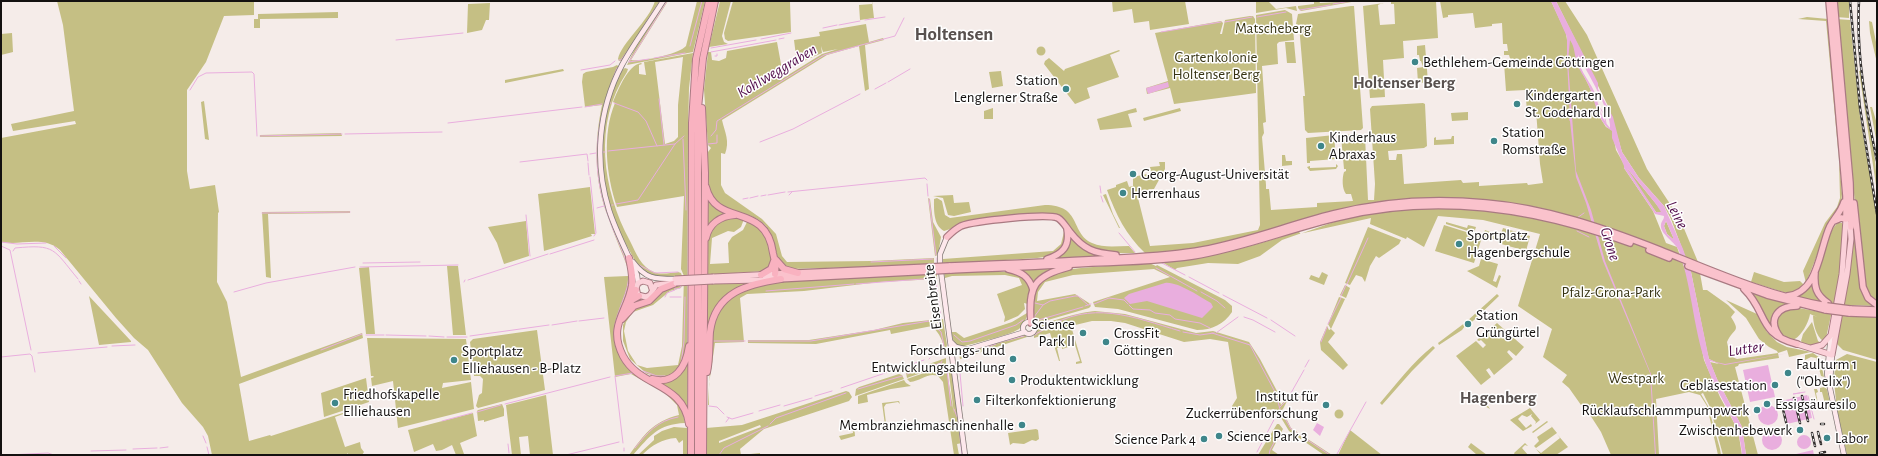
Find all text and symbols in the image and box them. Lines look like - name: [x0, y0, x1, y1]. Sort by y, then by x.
- park label: Matscheberg: [1235, 19, 1311, 37]
- district label: Holtensen: [915, 23, 993, 45]
- water label: Kohlweggraben: [734, 40, 820, 102]
- park label: Gartenkolonie Holtenser Berg: [1172, 48, 1260, 83]
- place label: Bethlehem-Gemeinde Göttingen: [1423, 53, 1614, 71]
- marker: Bethlehem-Gemeinde Göttingen: [1410, 57, 1420, 67]
- place label: Station Lenglerner Straße: [954, 71, 1058, 106]
- district label: Holtenser Berg: [1353, 73, 1455, 93]
- marker: Station Lenglerner Straße: [1061, 84, 1071, 94]
- place label: Kindergarten St. Godehard II: [1525, 86, 1611, 121]
- marker: Kindergarten St. Godehard II: [1512, 99, 1522, 109]
- place label: Station Romstraße: [1502, 123, 1566, 158]
- place label: Kinderhaus Abraxas: [1329, 128, 1396, 163]
- marker: Station Romstraße: [1489, 136, 1499, 146]
- marker: Kinderhaus Abraxas: [1316, 141, 1326, 151]
- place label: Georg-August-Universität: [1141, 165, 1289, 183]
- marker: Georg-August-Universität: [1128, 169, 1138, 179]
- place label: Herrenhaus: [1131, 184, 1200, 202]
- marker: Herrenhaus: [1118, 188, 1128, 198]
- water label: Leine: [1662, 198, 1692, 232]
- water label: Grone: [1596, 225, 1624, 263]
- place label: Sportplatz Hagenbergschule: [1467, 226, 1570, 261]
- marker: Sportplatz Hagenbergschule: [1454, 239, 1464, 249]
- street label: Eisenbreite: [920, 263, 946, 331]
- park label: Pfalz-Grona-Park: [1561, 283, 1661, 301]
- place label: Station Grüngürtel: [1476, 306, 1540, 341]
- place label: Science Park II: [1031, 315, 1075, 350]
- marker: Station Grüngürtel: [1463, 319, 1473, 329]
- place label: CrossFit Göttingen: [1114, 324, 1173, 359]
- marker: Science Park II: [1078, 328, 1088, 338]
- marker: CrossFit Göttingen: [1101, 337, 1111, 347]
- water label: Lutter: [1727, 337, 1765, 361]
- place label: Forschungs- und Entwicklungsabteilung: [871, 341, 1005, 376]
- place label: Sportplatz Elliehausen - B-Platz: [462, 342, 581, 377]
- marker: Forschungs- und Entwicklungsabteilung: [1008, 354, 1018, 364]
- marker: Sportplatz Elliehausen - B-Platz: [449, 355, 459, 365]
- place label: Faulturm 1 ("Obelix"): [1796, 355, 1857, 390]
- marker: Faulturm 1 ("Obelix"): [1783, 368, 1793, 378]
- park label: Westpark: [1608, 369, 1664, 387]
- place label: Produktentwicklung: [1020, 371, 1139, 389]
- marker: Produktentwicklung: [1007, 375, 1017, 385]
- place label: Gebläsestation: [1680, 376, 1767, 394]
- marker: Gebläsestation: [1770, 380, 1780, 390]
- place label: Friedhofskapelle Elliehausen: [343, 385, 439, 420]
- place label: Institut für Zuckerrübenforschung: [1186, 387, 1318, 422]
- district label: Hagenberg: [1460, 388, 1536, 408]
- place label: Filterkonfektionierung: [985, 391, 1116, 409]
- marker: Filterkonfektionierung: [972, 395, 982, 405]
- place label: Essigsäuresilo: [1775, 395, 1856, 413]
- marker: Friedhofskapelle Elliehausen: [330, 398, 340, 408]
- marker: Essigsäuresilo: [1762, 399, 1772, 409]
- marker: Institut für Zuckerrübenforschung: [1321, 400, 1331, 410]
- place label: Rücklaufschlammpumpwerk: [1582, 401, 1749, 419]
- marker: Rücklaufschlammpumpwerk: [1752, 405, 1762, 415]
- place label: Membranziehmaschinenhalle: [839, 416, 1014, 434]
- marker: Membranziehmaschinenhalle: [1017, 420, 1027, 430]
- place label: Zwischenhebewerk: [1679, 421, 1792, 439]
- marker: Zwischenhebewerk: [1795, 425, 1805, 435]
- place label: Science Park 3: [1227, 427, 1308, 445]
- place label: Labor: [1835, 429, 1868, 447]
- place label: Science Park 4: [1114, 430, 1196, 448]
- marker: Science Park 3: [1214, 431, 1224, 441]
- marker: Labor: [1822, 433, 1832, 443]
- marker: Science Park 4: [1199, 434, 1209, 444]

